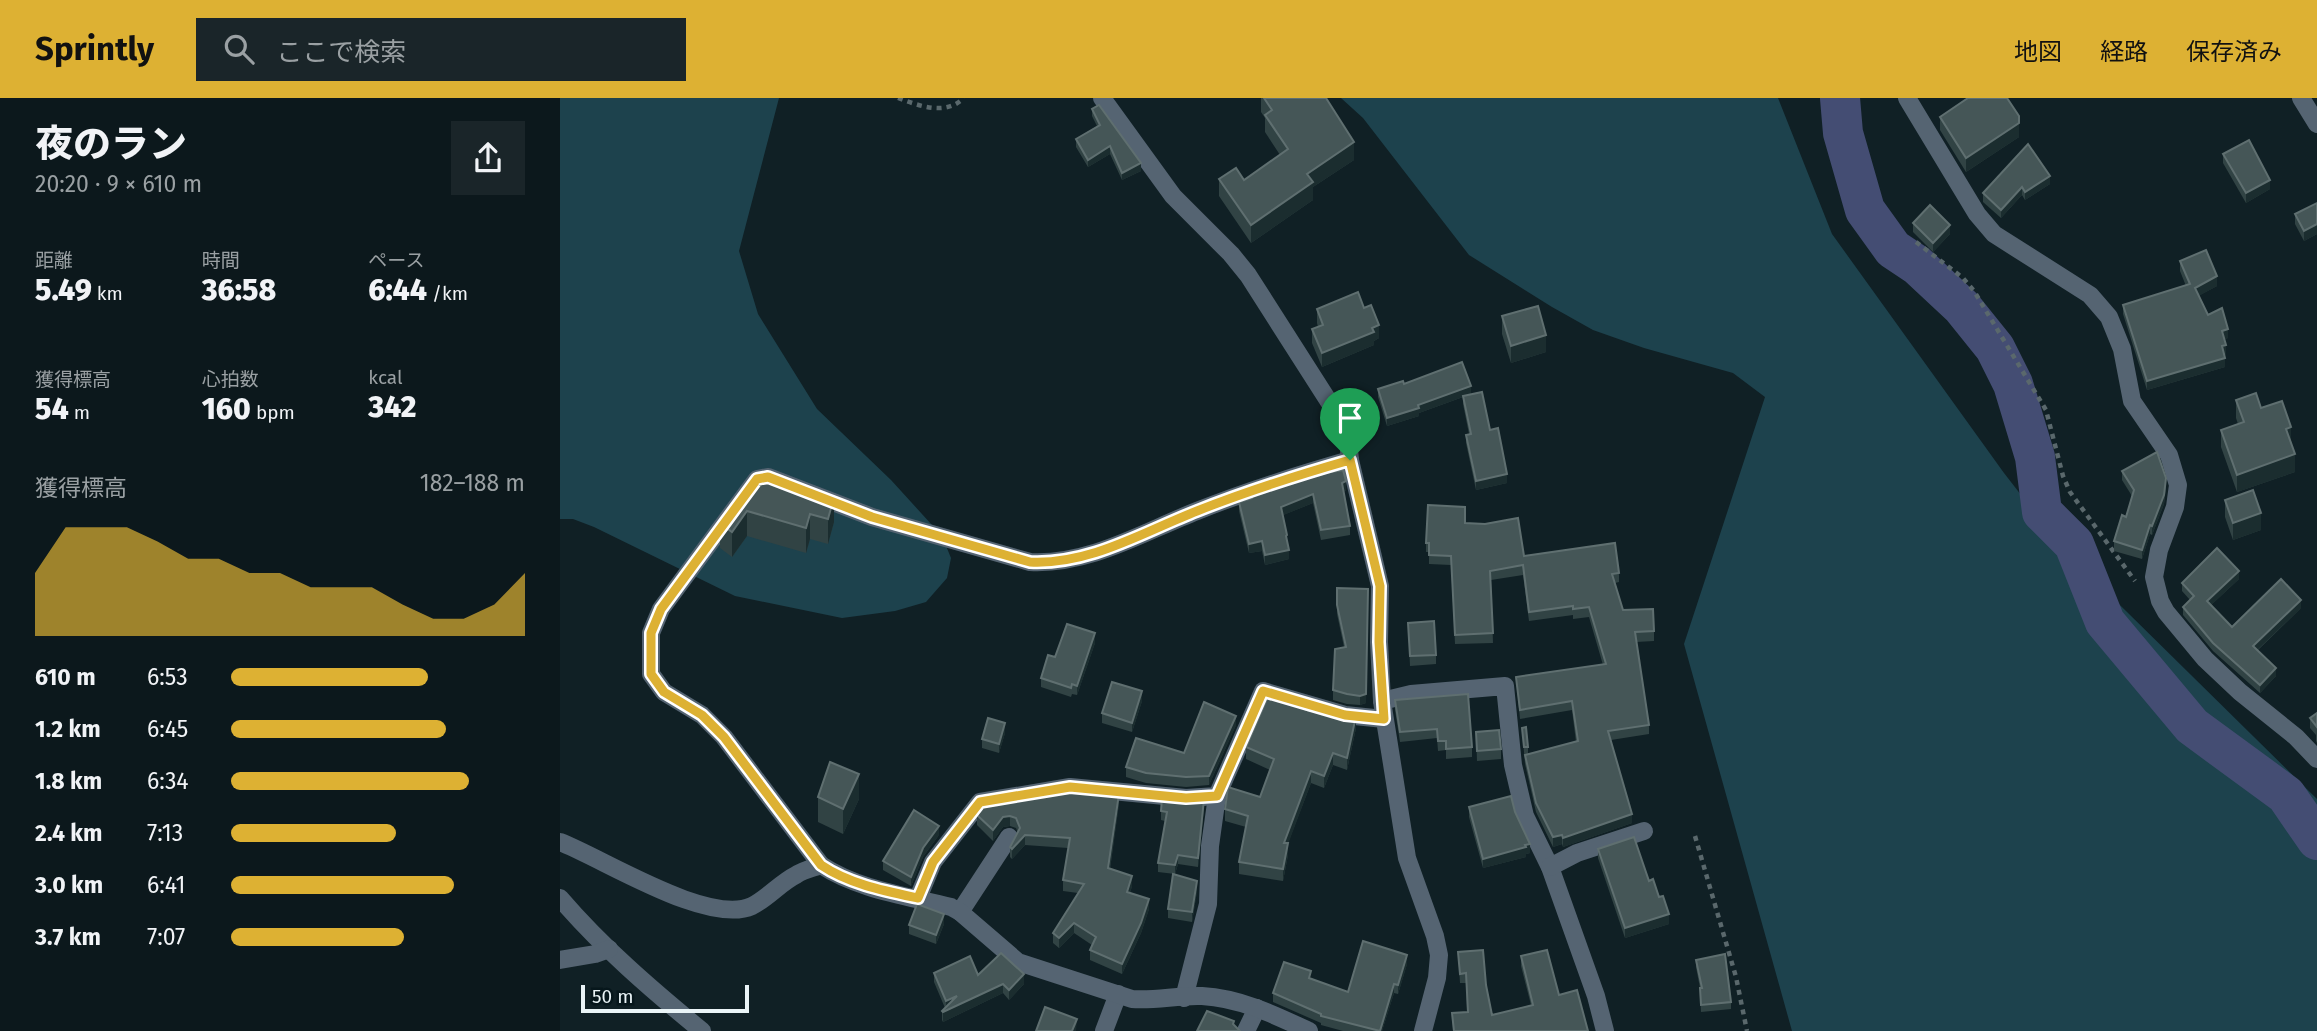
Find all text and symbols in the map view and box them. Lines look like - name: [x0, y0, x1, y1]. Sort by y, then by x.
- search box: [196, 18, 686, 81]
- text: Sprintly: [35, 29, 154, 69]
- icon: search: [220, 30, 258, 68]
- text: ここで検索: [276, 37, 406, 68]
- text: 地図: [2014, 38, 2062, 66]
- text: 経路: [2100, 38, 2148, 66]
- text: 保存済み: [2186, 38, 2282, 66]
- text: 夜のラン: [35, 121, 187, 167]
- button: share: [451, 121, 525, 195]
- text: 20:20 · 9 × 610 m: [35, 170, 202, 198]
- text: 距離: [35, 249, 73, 272]
- text: 時間: [202, 249, 240, 272]
- text: ペース: [368, 249, 424, 272]
- text: 5.49: [35, 272, 92, 308]
- text: 36:58: [202, 272, 276, 308]
- text: 6:44: [368, 272, 427, 308]
- text: km: [92, 282, 123, 305]
- text: /km: [427, 282, 468, 305]
- text: kcal: [368, 366, 403, 389]
- text: 獲得標高: [35, 368, 111, 391]
- text: 心拍数: [202, 368, 259, 391]
- pin: [1320, 388, 1380, 460]
- text: 342: [368, 389, 416, 425]
- text: 54: [35, 391, 69, 427]
- text: 160: [202, 391, 251, 427]
- icon: arrive: [1331, 399, 1369, 437]
- text: m: [69, 401, 90, 424]
- text: bpm: [251, 401, 295, 424]
- text: 182–188 m: [420, 469, 525, 497]
- text: 獲得標高: [35, 474, 127, 502]
- text: 610 m: [35, 663, 96, 691]
- text: 6:53: [147, 663, 188, 691]
- text: 1.2 km: [35, 715, 101, 743]
- text: 6:45: [147, 715, 188, 743]
- text: 1.8 km: [35, 767, 102, 795]
- text: 6:34: [147, 767, 189, 795]
- text: 2.4 km: [35, 819, 102, 847]
- text: 7:13: [147, 819, 183, 847]
- text: 3.0 km: [35, 871, 103, 899]
- text: 6:41: [147, 871, 186, 899]
- text: 3.7 km: [35, 923, 101, 951]
- text: 7:07: [147, 923, 185, 951]
- scale bar: [581, 982, 749, 1014]
- text: 50 m: [592, 985, 633, 1008]

